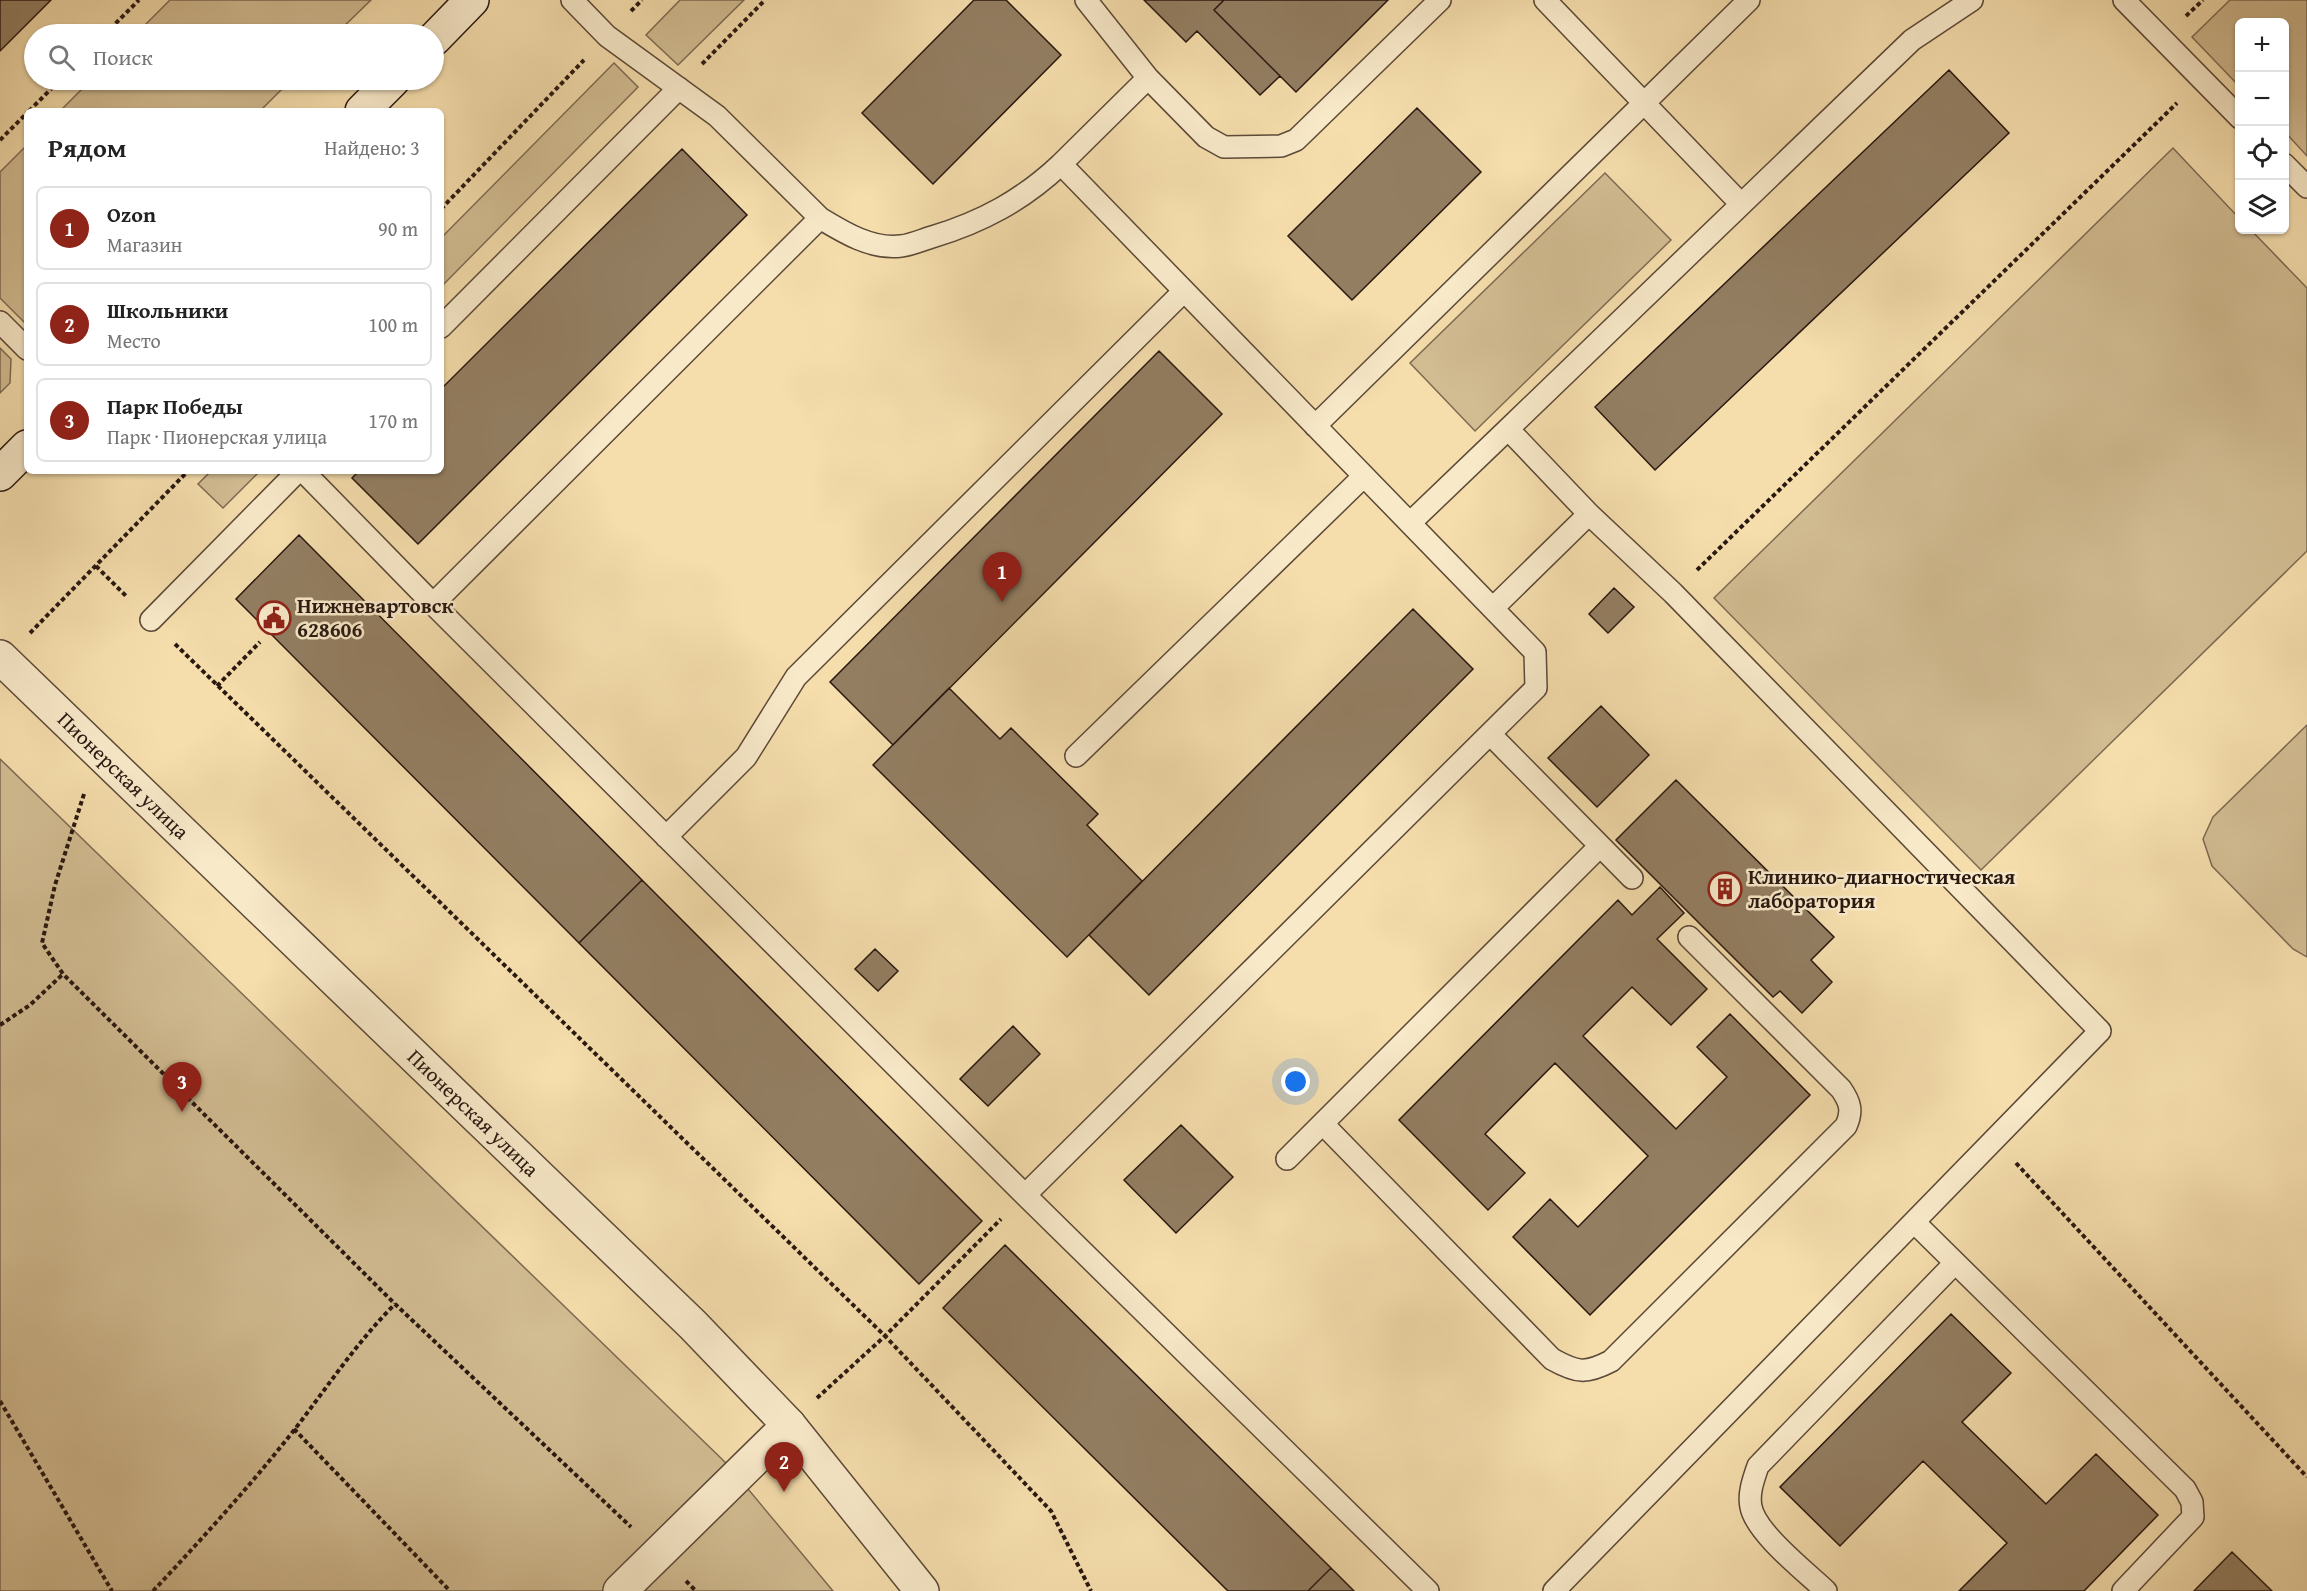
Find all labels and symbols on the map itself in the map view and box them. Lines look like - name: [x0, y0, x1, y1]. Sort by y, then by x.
- pin: 1: [982, 552, 1022, 602]
- place label: Нижневартовск 628606: [297, 590, 454, 645]
- public building icon: Нижневартовск 628606: [256, 600, 292, 636]
- street label: Пионерская улица: [51, 704, 196, 846]
- place label: Клинико-диагностическая лаборатория: [1748, 861, 2015, 916]
- building icon: Клинико-диагностическая лаборатория: [1707, 871, 1743, 907]
- street label: Пионерская улица: [401, 1042, 546, 1184]
- pin: 3: [162, 1062, 201, 1112]
- your location: [1281, 1067, 1310, 1096]
- pin: 2: [764, 1442, 804, 1492]

